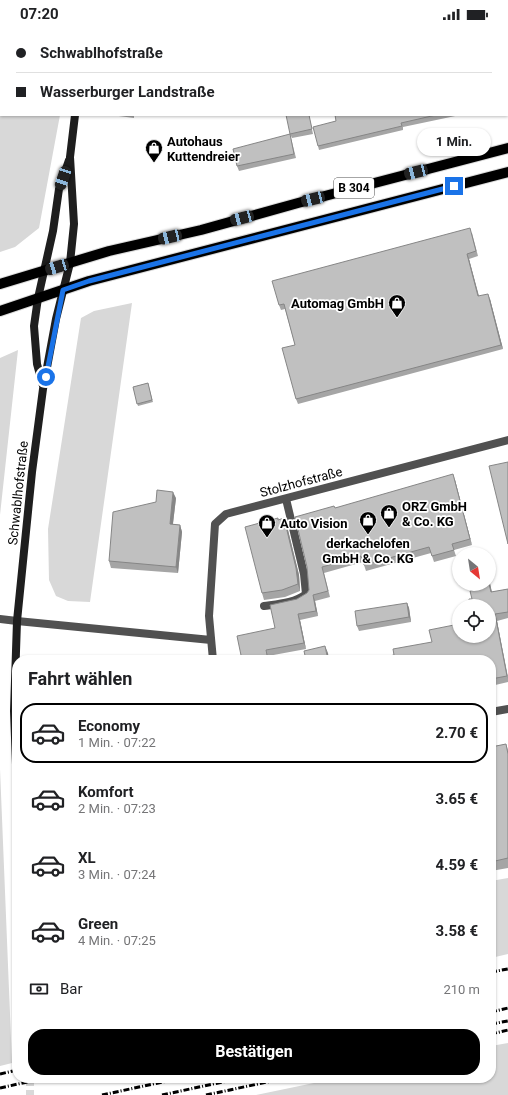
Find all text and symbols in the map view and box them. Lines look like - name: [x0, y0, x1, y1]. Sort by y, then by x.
- text: 07:20: [20, 5, 59, 23]
- text: Schwablhofstraße: [40, 44, 163, 62]
- text: Wasserburger Landstraße: [40, 83, 215, 101]
- callout: 1 Min.: [417, 128, 491, 156]
- place label: Autohaus Kuttendreier: [167, 134, 240, 164]
- text: 1 Min.: [436, 134, 472, 149]
- shop icon: Autohaus Kuttendreier: [144, 138, 164, 163]
- car: [403, 163, 429, 181]
- car: [53, 165, 73, 191]
- route end: [445, 177, 463, 195]
- road number: B 304: [334, 178, 374, 198]
- car: [300, 190, 326, 208]
- car: [229, 209, 255, 227]
- car: [157, 228, 183, 246]
- car: [44, 258, 70, 276]
- shop icon: Automag GmbH: [387, 293, 407, 318]
- place label: Automag GmbH: [291, 296, 384, 311]
- route start: [37, 368, 55, 386]
- street label: Schwablhofstraße: [5, 440, 31, 546]
- street label: Stolzhofstraße: [258, 464, 344, 500]
- place label: ORZ GmbH & Co. KG: [402, 499, 467, 529]
- shop icon: ORZ GmbH & Co. KG: [379, 503, 399, 528]
- shop icon: derkachelofen GmbH & Co. KG: [358, 510, 378, 535]
- shop icon: Auto Vision: [257, 513, 277, 538]
- place label: Auto Vision: [280, 516, 347, 531]
- place label: derkachelofen GmbH & Co. KG: [322, 536, 414, 566]
- north arrow: [452, 547, 496, 591]
- map controls: [452, 547, 496, 643]
- button: locate: [452, 599, 496, 643]
- text: Fahrt wählen: [28, 668, 132, 689]
- icon: car: [30, 715, 66, 751]
- text: Economy: [78, 717, 140, 735]
- text: 2.70 €: [435, 724, 478, 742]
- text: 1 Min. · 07:22: [78, 735, 156, 750]
- icon: car: [30, 781, 66, 817]
- text: Komfort: [78, 783, 134, 801]
- text: 3.65 €: [435, 790, 478, 808]
- text: 2 Min. · 07:23: [78, 801, 156, 816]
- icon: car: [30, 847, 66, 883]
- text: XL: [78, 849, 96, 867]
- text: 4.59 €: [435, 856, 478, 874]
- text: 3 Min. · 07:24: [78, 867, 156, 882]
- icon: car: [30, 913, 66, 949]
- text: Green: [78, 915, 118, 933]
- text: 3.58 €: [435, 922, 478, 940]
- text: 4 Min. · 07:25: [78, 933, 156, 948]
- icon: cash: [28, 978, 50, 1000]
- text: Bar: [60, 980, 83, 998]
- text: 210 m: [443, 982, 480, 997]
- button: Bestätigen: [28, 1029, 480, 1075]

